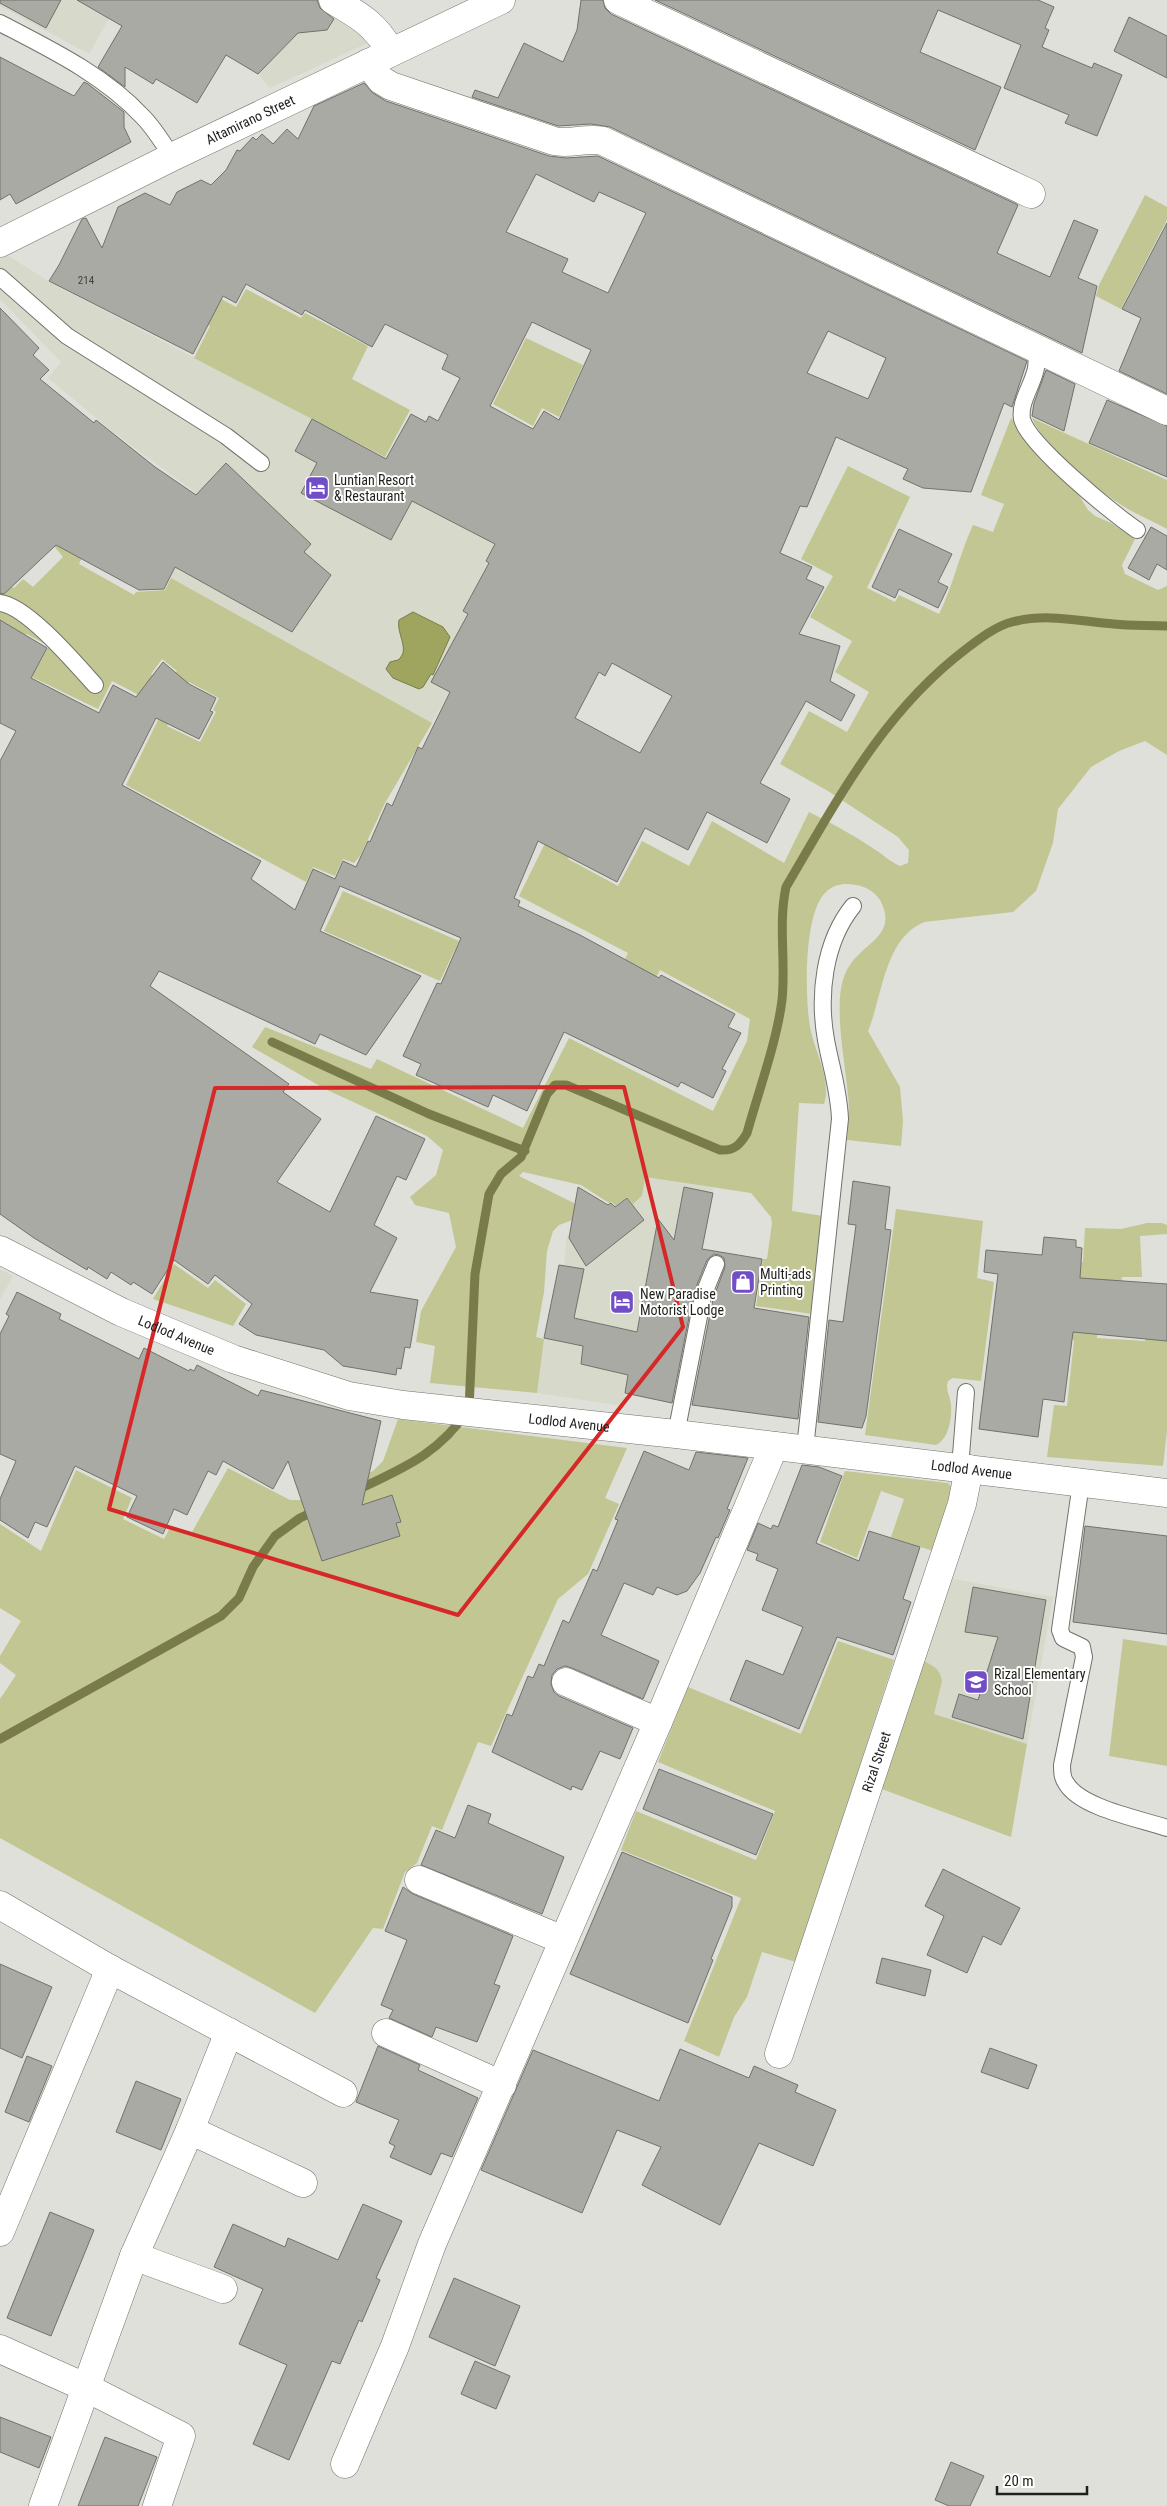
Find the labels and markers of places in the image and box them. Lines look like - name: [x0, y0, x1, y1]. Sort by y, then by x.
- place label: Luntian Resort & Restaurant: [334, 472, 414, 504]
- hotel icon: Luntian Resort & Restaurant: [304, 475, 330, 501]
- place label: Multi-ads Printing: [760, 1266, 811, 1298]
- shop icon: Multi-ads Printing: [730, 1269, 756, 1295]
- place label: New Paradise Motorist Lodge: [640, 1286, 724, 1318]
- hotel icon: New Paradise Motorist Lodge: [609, 1289, 635, 1315]
- place label: Rizal Elementary School: [994, 1666, 1086, 1698]
- school or university icon: Rizal Elementary School: [963, 1669, 989, 1695]

